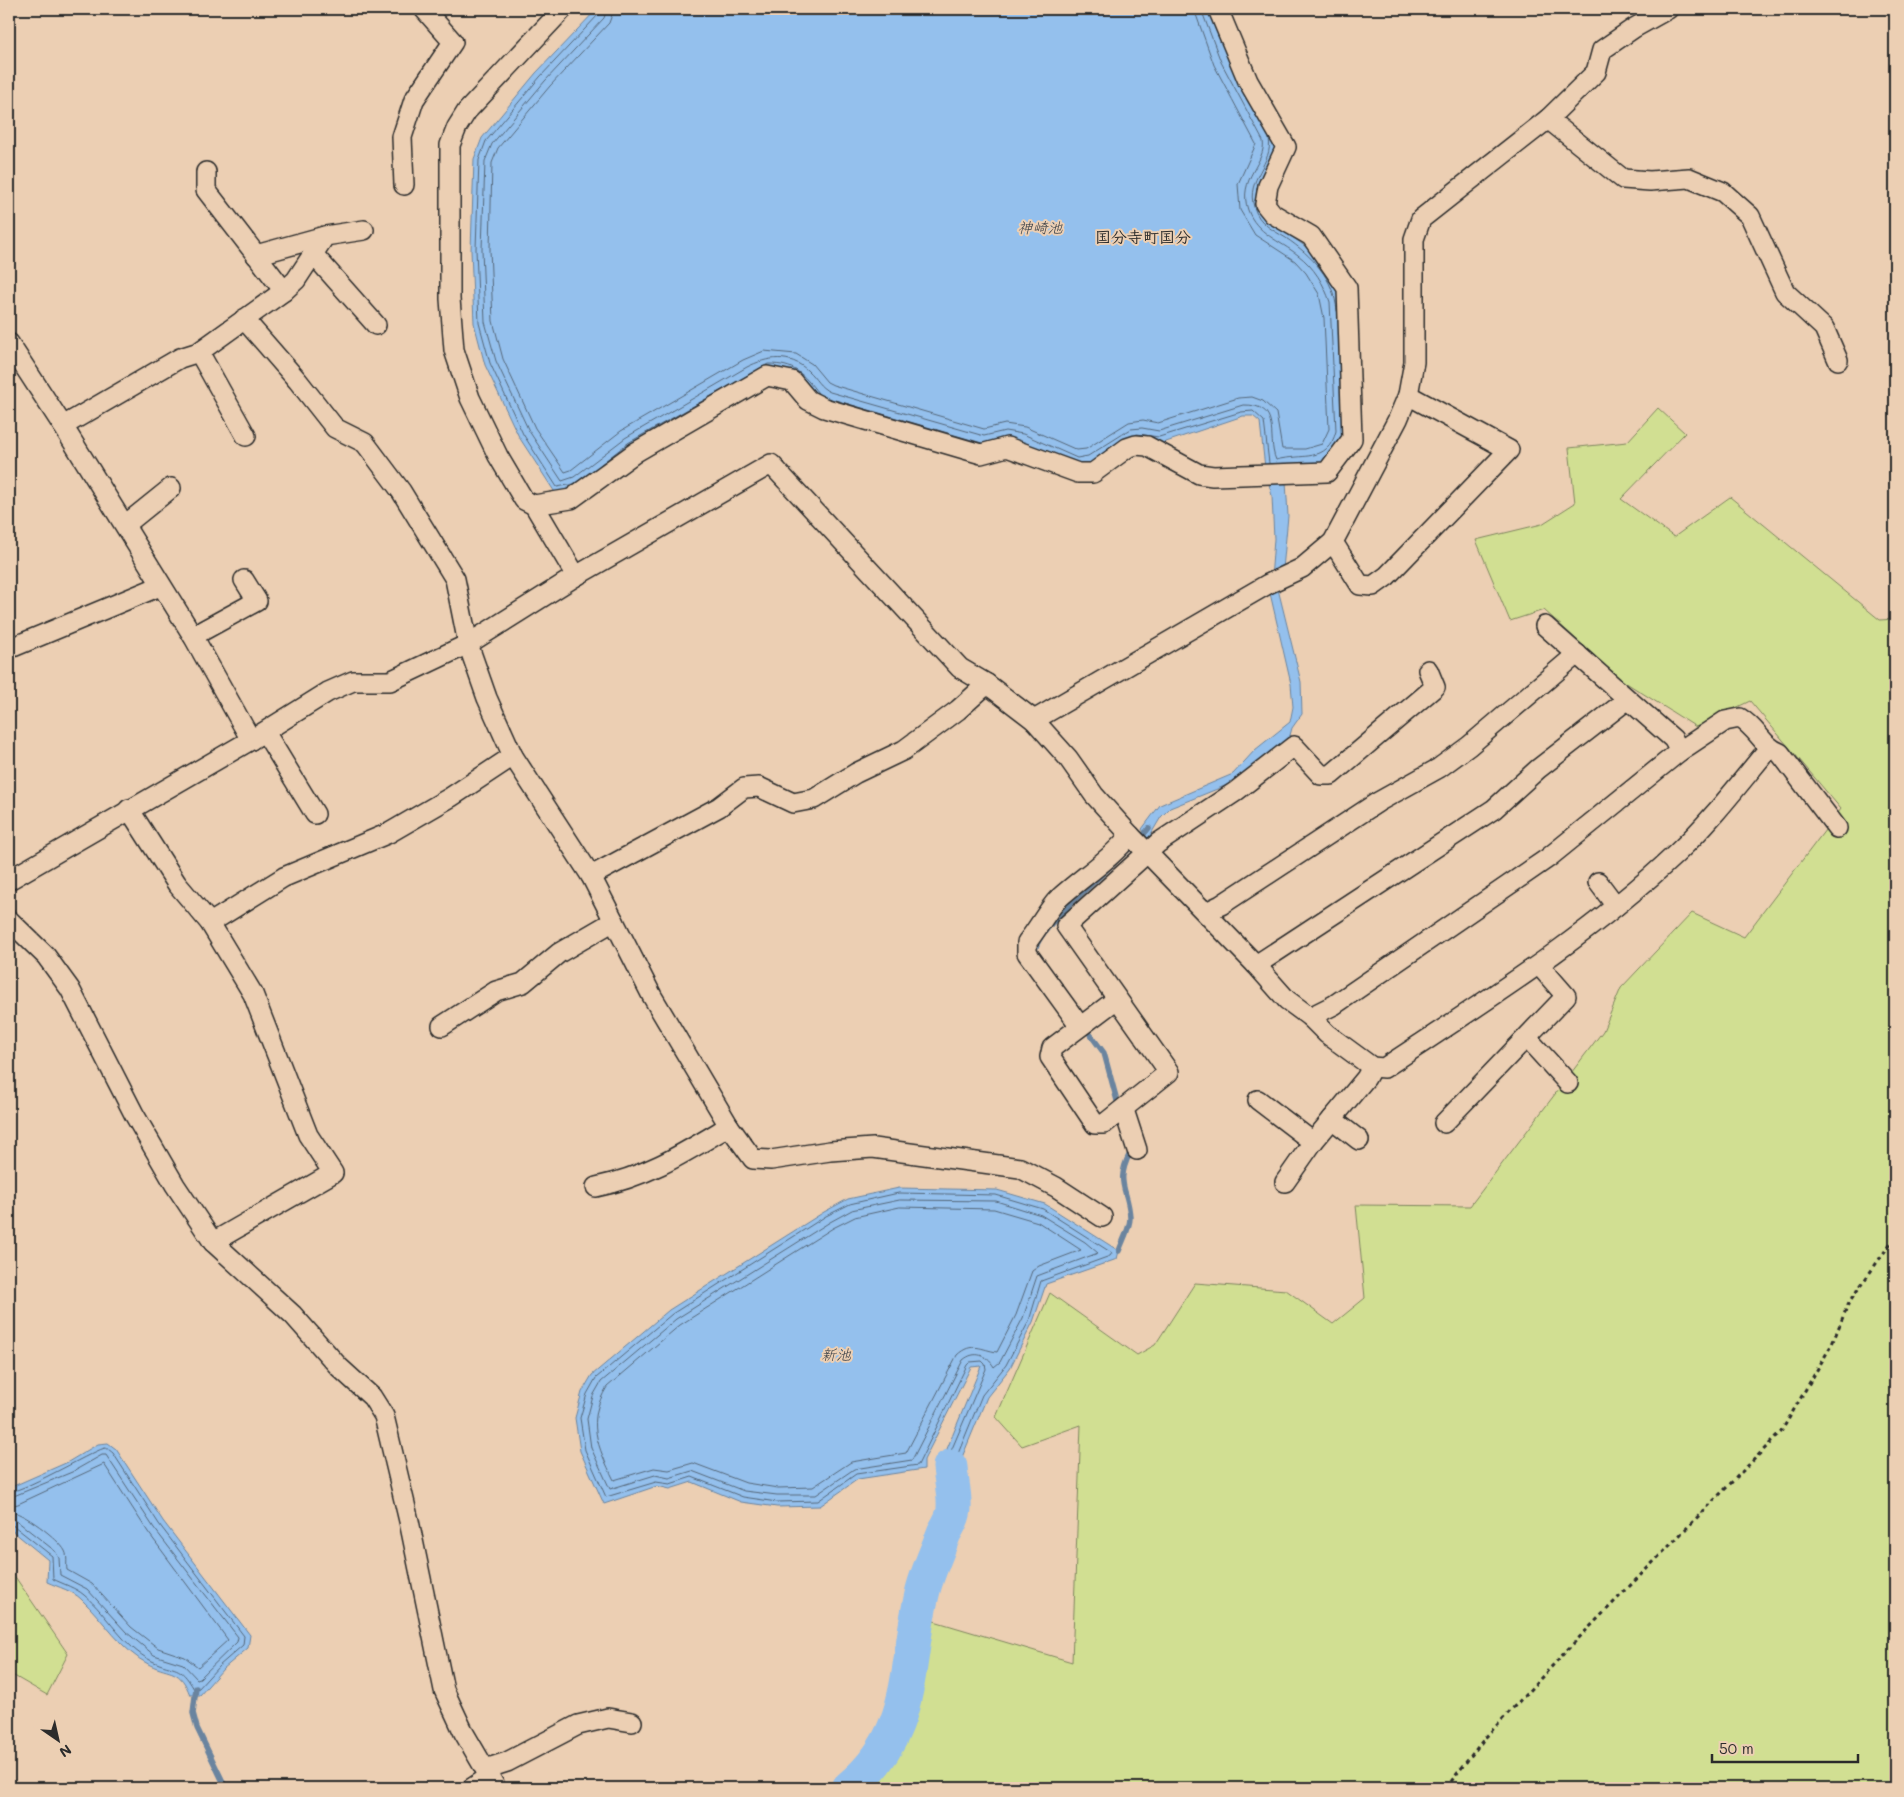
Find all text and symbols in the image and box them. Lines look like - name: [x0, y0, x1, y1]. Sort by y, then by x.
- water label: 神崎池: [1017, 217, 1063, 237]
- district label: 国分寺町国分: [1095, 226, 1191, 247]
- water label: 新池: [821, 1344, 852, 1364]
- north arrow: [32, 1714, 82, 1764]
- scale bar: [1712, 1732, 1858, 1764]
- text: 50 m: [1719, 1738, 1754, 1758]
- text: N: [56, 1740, 75, 1762]

